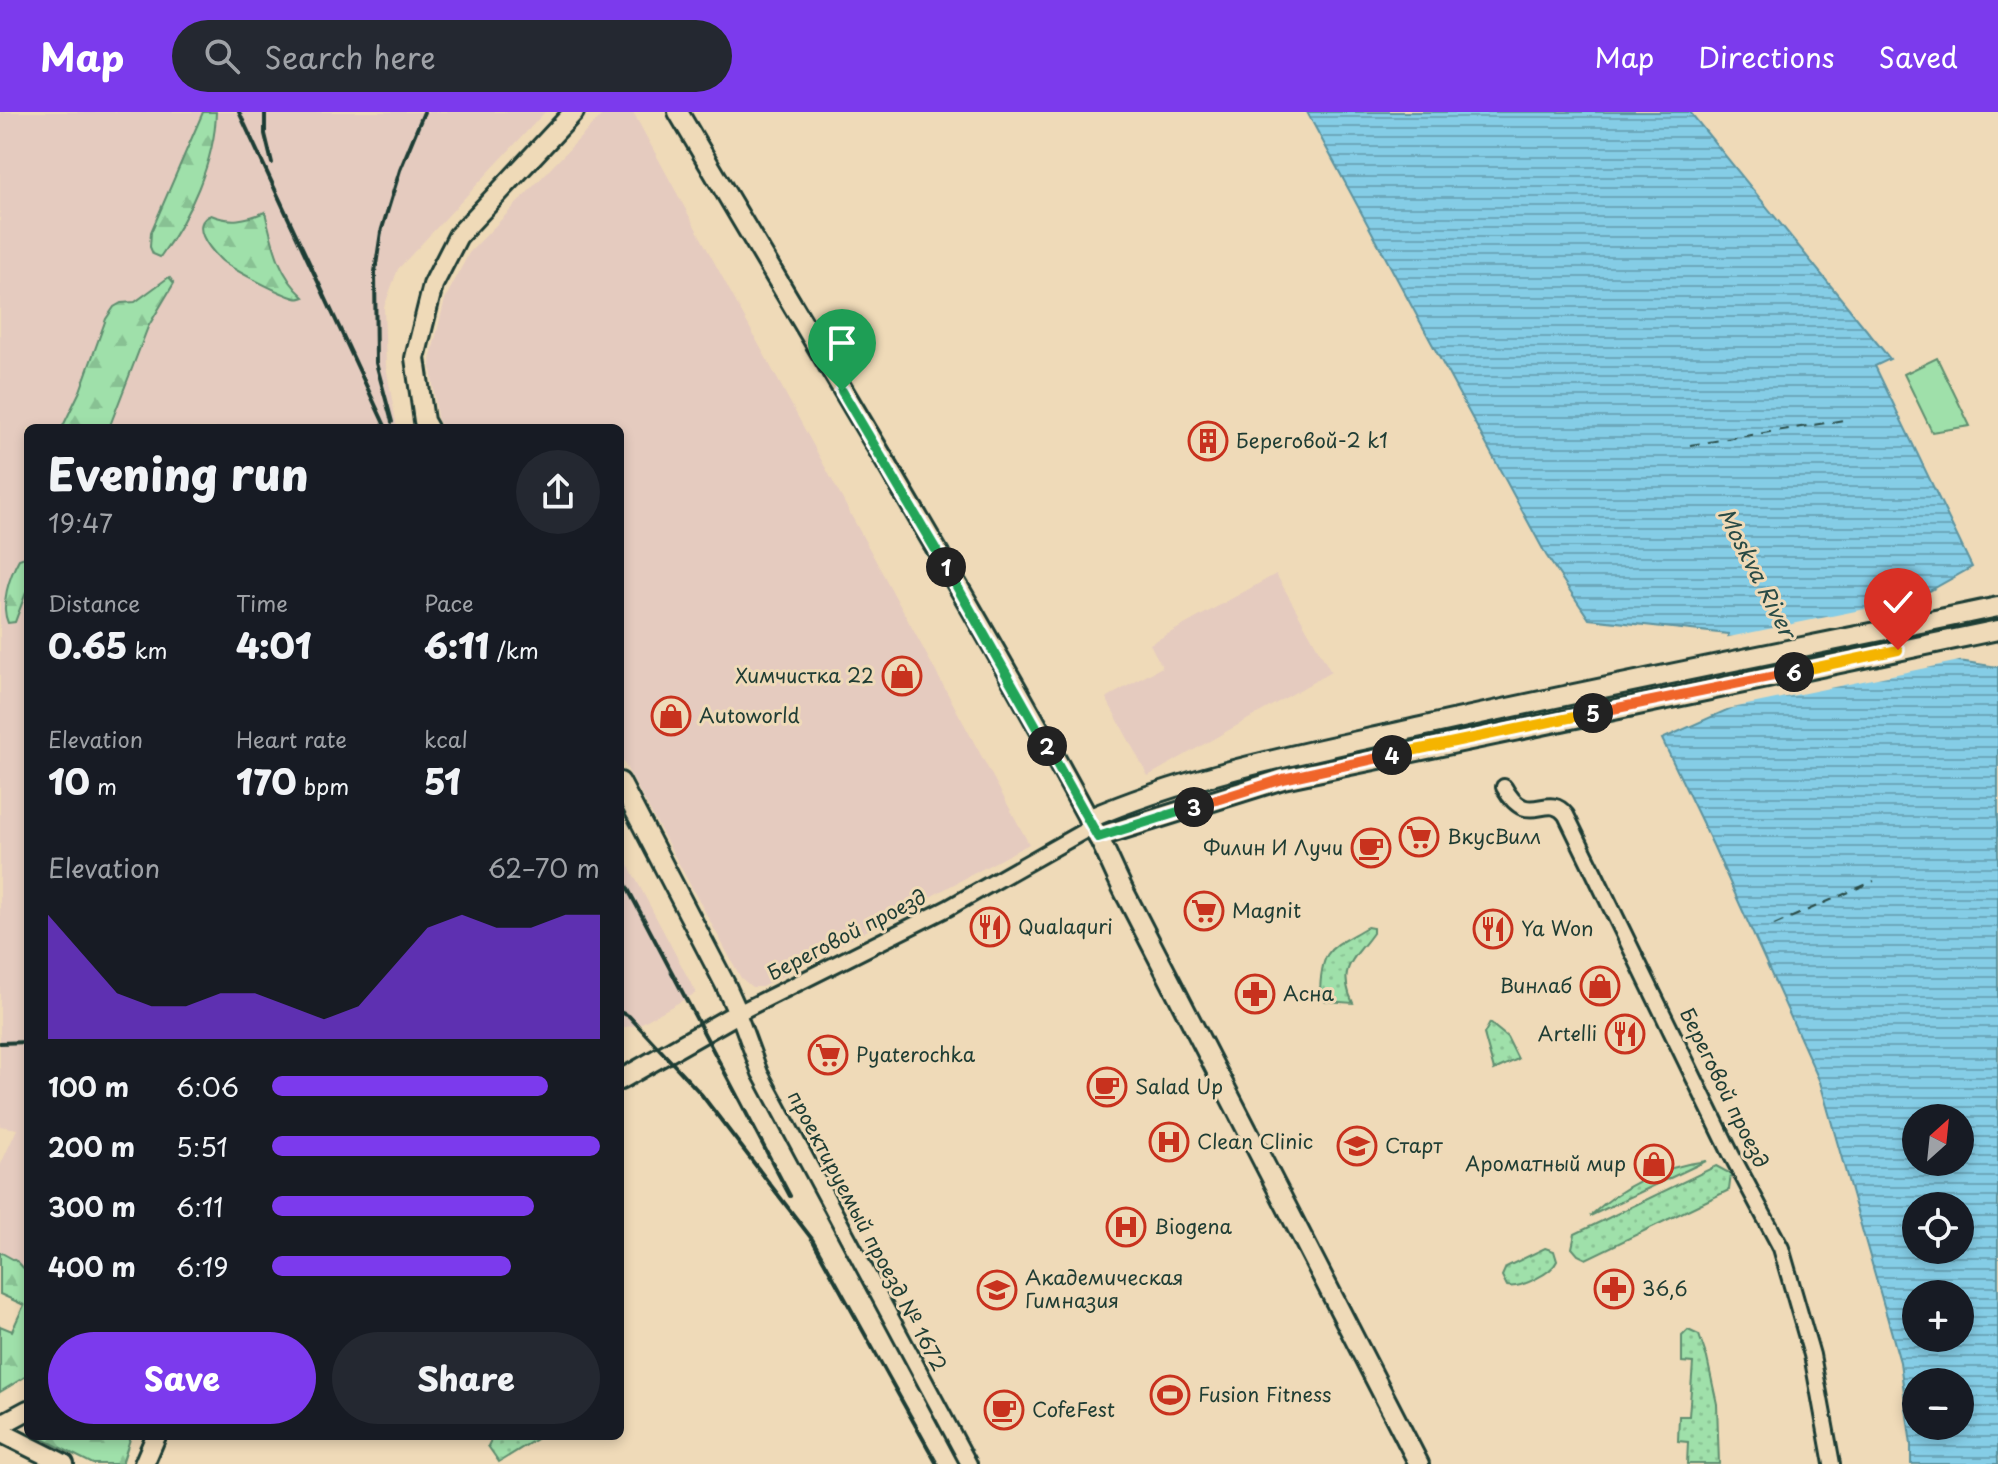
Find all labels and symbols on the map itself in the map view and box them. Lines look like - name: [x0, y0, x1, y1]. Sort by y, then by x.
- pin: [808, 309, 876, 391]
- building icon: Береговой-2 k1: [1187, 420, 1229, 462]
- place label: Береговой-2 k1: [1236, 425, 1388, 455]
- water label: Moskva River: [1711, 502, 1807, 646]
- pin: 1: [926, 547, 966, 587]
- pin: [1864, 568, 1932, 650]
- pin: 6: [1774, 652, 1814, 692]
- shop icon: Химчистка 22: [881, 655, 923, 697]
- place label: Химчистка 22: [735, 660, 874, 690]
- pin: 5: [1573, 693, 1613, 733]
- shop icon: Autoworld: [650, 695, 692, 737]
- place label: Autoworld: [699, 700, 800, 730]
- pin: 2: [1027, 726, 1067, 766]
- pin: 4: [1372, 735, 1412, 775]
- pin: 3: [1174, 787, 1214, 827]
- supermarket icon: ВкусВилл: [1398, 816, 1440, 858]
- place label: ВкусВилл: [1447, 821, 1541, 851]
- cafe icon: Филин И Лучи: [1350, 827, 1392, 869]
- place label: Филин И Лучи: [1203, 832, 1343, 862]
- street label: Береговой проезд: [762, 881, 931, 987]
- supermarket icon: Magnit: [1183, 890, 1225, 932]
- place label: Magnit: [1232, 895, 1301, 925]
- restaurant icon: Qualaquri: [969, 906, 1011, 948]
- restaurant icon: Ya Won: [1472, 908, 1514, 950]
- place label: Qualaquri: [1018, 911, 1113, 941]
- place label: Ya Won: [1521, 913, 1594, 943]
- shop icon: Винлаб: [1579, 965, 1621, 1007]
- place label: Винлаб: [1500, 970, 1572, 1000]
- pharmacy icon: Асна: [1234, 973, 1276, 1015]
- place label: Асна: [1283, 978, 1335, 1008]
- street label: Береговой проезд: [1673, 1002, 1777, 1173]
- restaurant icon: Artelli: [1604, 1013, 1646, 1055]
- place label: Artelli: [1538, 1018, 1597, 1048]
- supermarket icon: Pyaterochka: [807, 1034, 849, 1076]
- place label: Pyaterochka: [856, 1039, 976, 1069]
- cafe icon: Salad Up: [1086, 1066, 1128, 1108]
- place label: Salad Up: [1135, 1071, 1223, 1101]
- street label: проектируемый проезд № 1672: [781, 1085, 955, 1376]
- north arrow: [1902, 1104, 1974, 1176]
- hospital icon: Clean Clinic: [1148, 1121, 1190, 1163]
- school or university icon: Старт: [1336, 1125, 1378, 1167]
- place label: Clean Clinic: [1197, 1126, 1313, 1156]
- place label: Старт: [1385, 1130, 1443, 1160]
- shop icon: Ароматный мир: [1633, 1143, 1675, 1185]
- place label: Ароматный мир: [1465, 1148, 1626, 1178]
- hospital icon: Biogena: [1105, 1206, 1147, 1248]
- place label: Biogena: [1154, 1211, 1232, 1241]
- place label: Академическая Гимназия: [1025, 1262, 1184, 1315]
- pharmacy icon: 36,6: [1593, 1268, 1635, 1310]
- school or university icon: Академическая Гимназия: [976, 1269, 1018, 1311]
- place label: 36,6: [1642, 1273, 1688, 1303]
- sports icon: Fusion Fitness: [1149, 1374, 1191, 1416]
- place label: Fusion Fitness: [1198, 1379, 1332, 1409]
- cafe icon: CofeFest: [983, 1389, 1025, 1431]
- place label: CofeFest: [1032, 1394, 1115, 1424]

